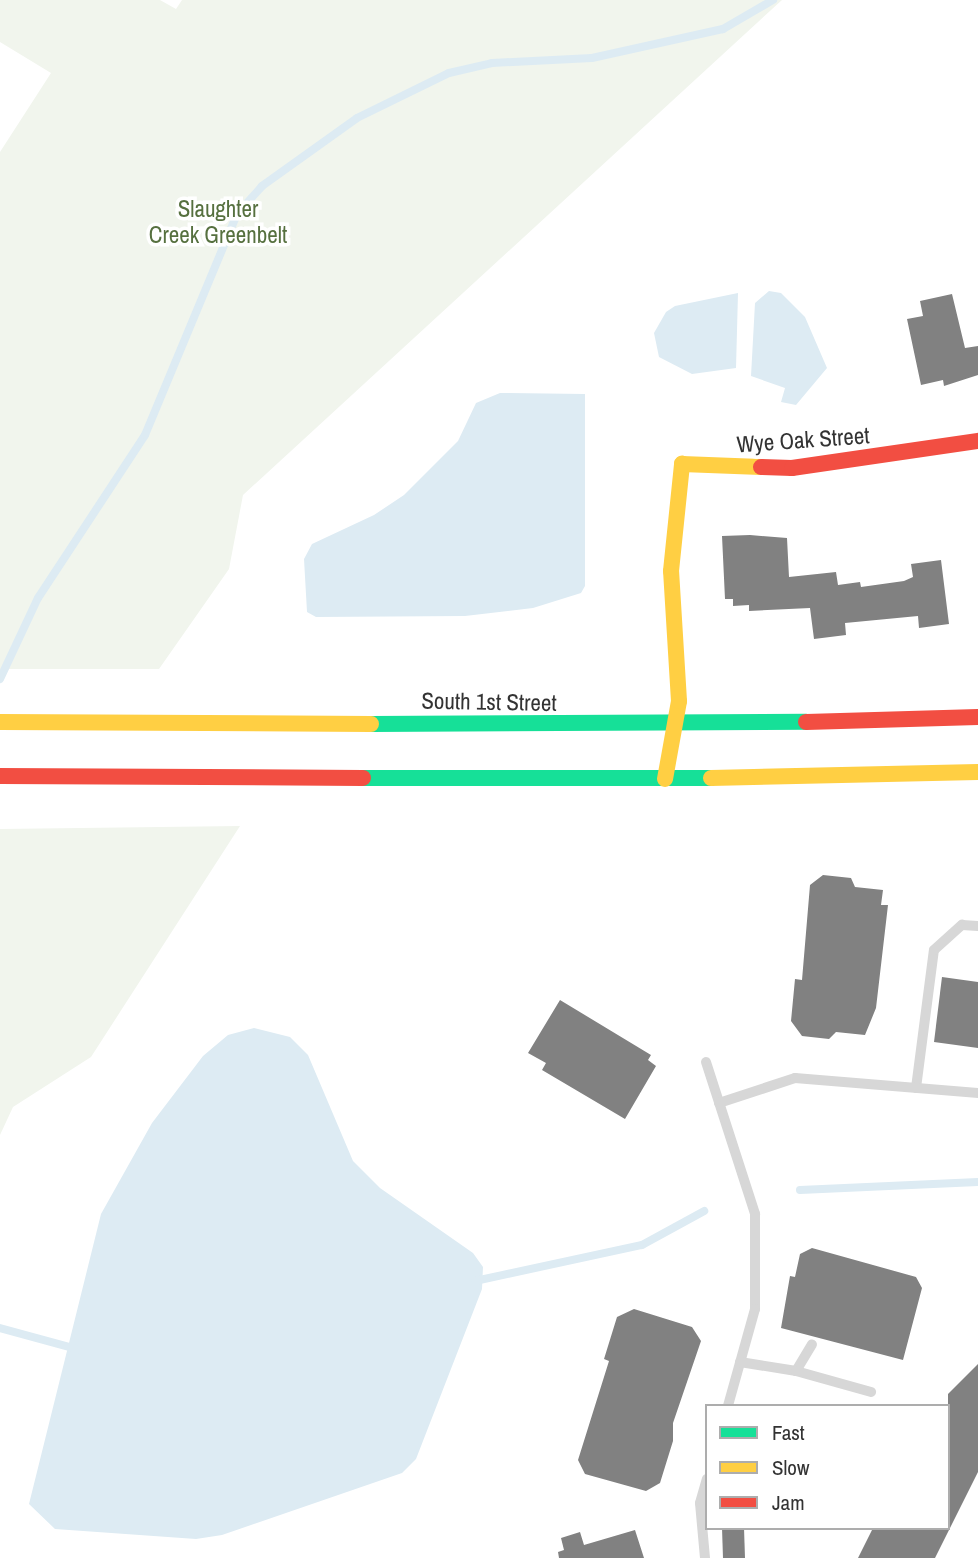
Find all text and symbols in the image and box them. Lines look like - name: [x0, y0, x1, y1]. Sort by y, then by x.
- park label: Slaughter Creek Greenbelt: [149, 195, 287, 249]
- street label: Wye Oak Street: [736, 422, 870, 458]
- street label: South 1st Street: [421, 687, 557, 717]
- legend: [705, 1404, 950, 1530]
- text: Fast: [772, 1418, 805, 1447]
- text: Slow: [772, 1453, 809, 1482]
- text: Jam: [772, 1488, 805, 1517]

